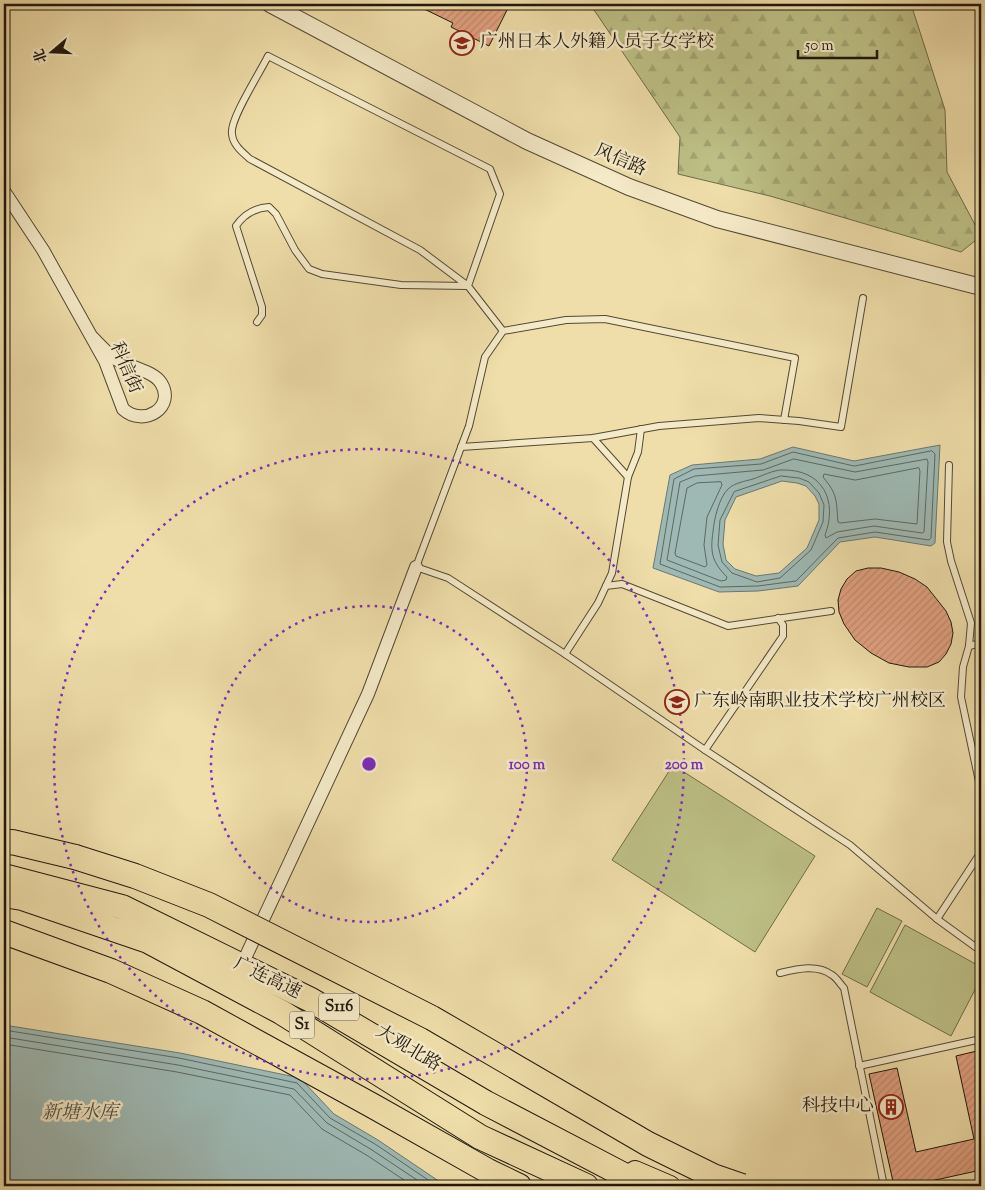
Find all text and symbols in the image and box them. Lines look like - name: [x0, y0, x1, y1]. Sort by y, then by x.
- north arrow: [28, 28, 78, 78]
- scale bar: [798, 28, 876, 60]
- school or university icon: 广州日本人外籍人员子女学校: [449, 30, 475, 56]
- place label: 广州日本人外籍人员子女学校: [480, 30, 714, 56]
- text: 50 m: [804, 36, 834, 57]
- text: 北: [30, 46, 53, 65]
- street label: 风信路: [590, 138, 650, 184]
- street label: 科信街: [102, 338, 148, 398]
- school or university icon: 广东岭南职业技术学校广州校区: [664, 689, 690, 715]
- place label: 广东岭南职业技术学校广州校区: [694, 689, 946, 715]
- centre of rings: [360, 755, 378, 773]
- text: 100 m: [509, 755, 546, 776]
- text: 200 m: [665, 755, 704, 776]
- street label: 广连高速: [229, 952, 305, 1006]
- road number: S116: [319, 994, 359, 1020]
- road number: S1: [290, 1012, 314, 1038]
- street label: 大观北路: [370, 1019, 446, 1079]
- place label: 科技中心: [802, 1094, 874, 1120]
- building icon: 科技中心: [878, 1094, 904, 1120]
- water label: 新塘水库: [42, 1100, 121, 1127]

